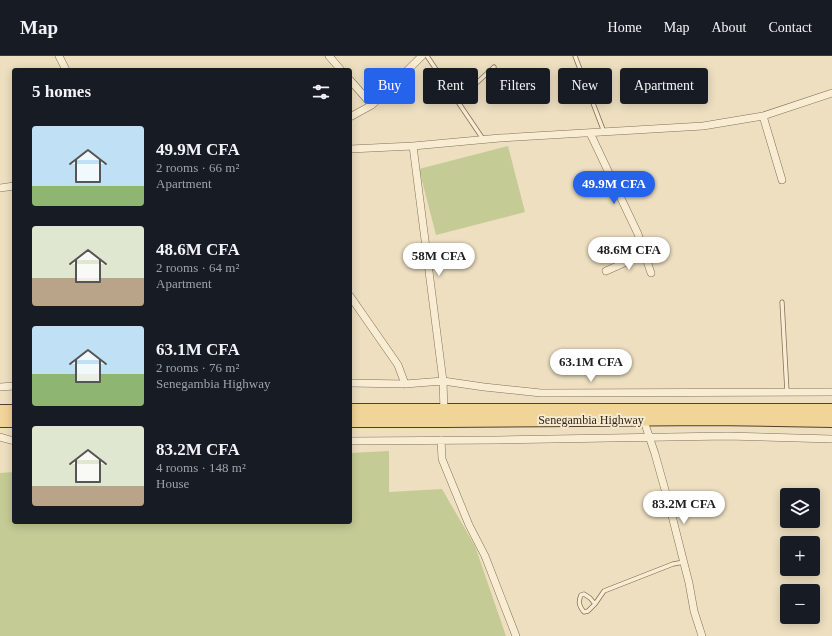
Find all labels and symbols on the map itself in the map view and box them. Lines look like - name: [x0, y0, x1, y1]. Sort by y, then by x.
- pin: 49.9M CFA: [568, 171, 660, 205]
- pin: 48.6M CFA: [583, 237, 675, 271]
- pin: 58M CFA: [402, 243, 476, 277]
- pin: 63.1M CFA: [545, 349, 637, 383]
- street label: Senegambia Highway: [538, 413, 644, 427]
- pin: 83.2M CFA: [638, 491, 730, 525]

